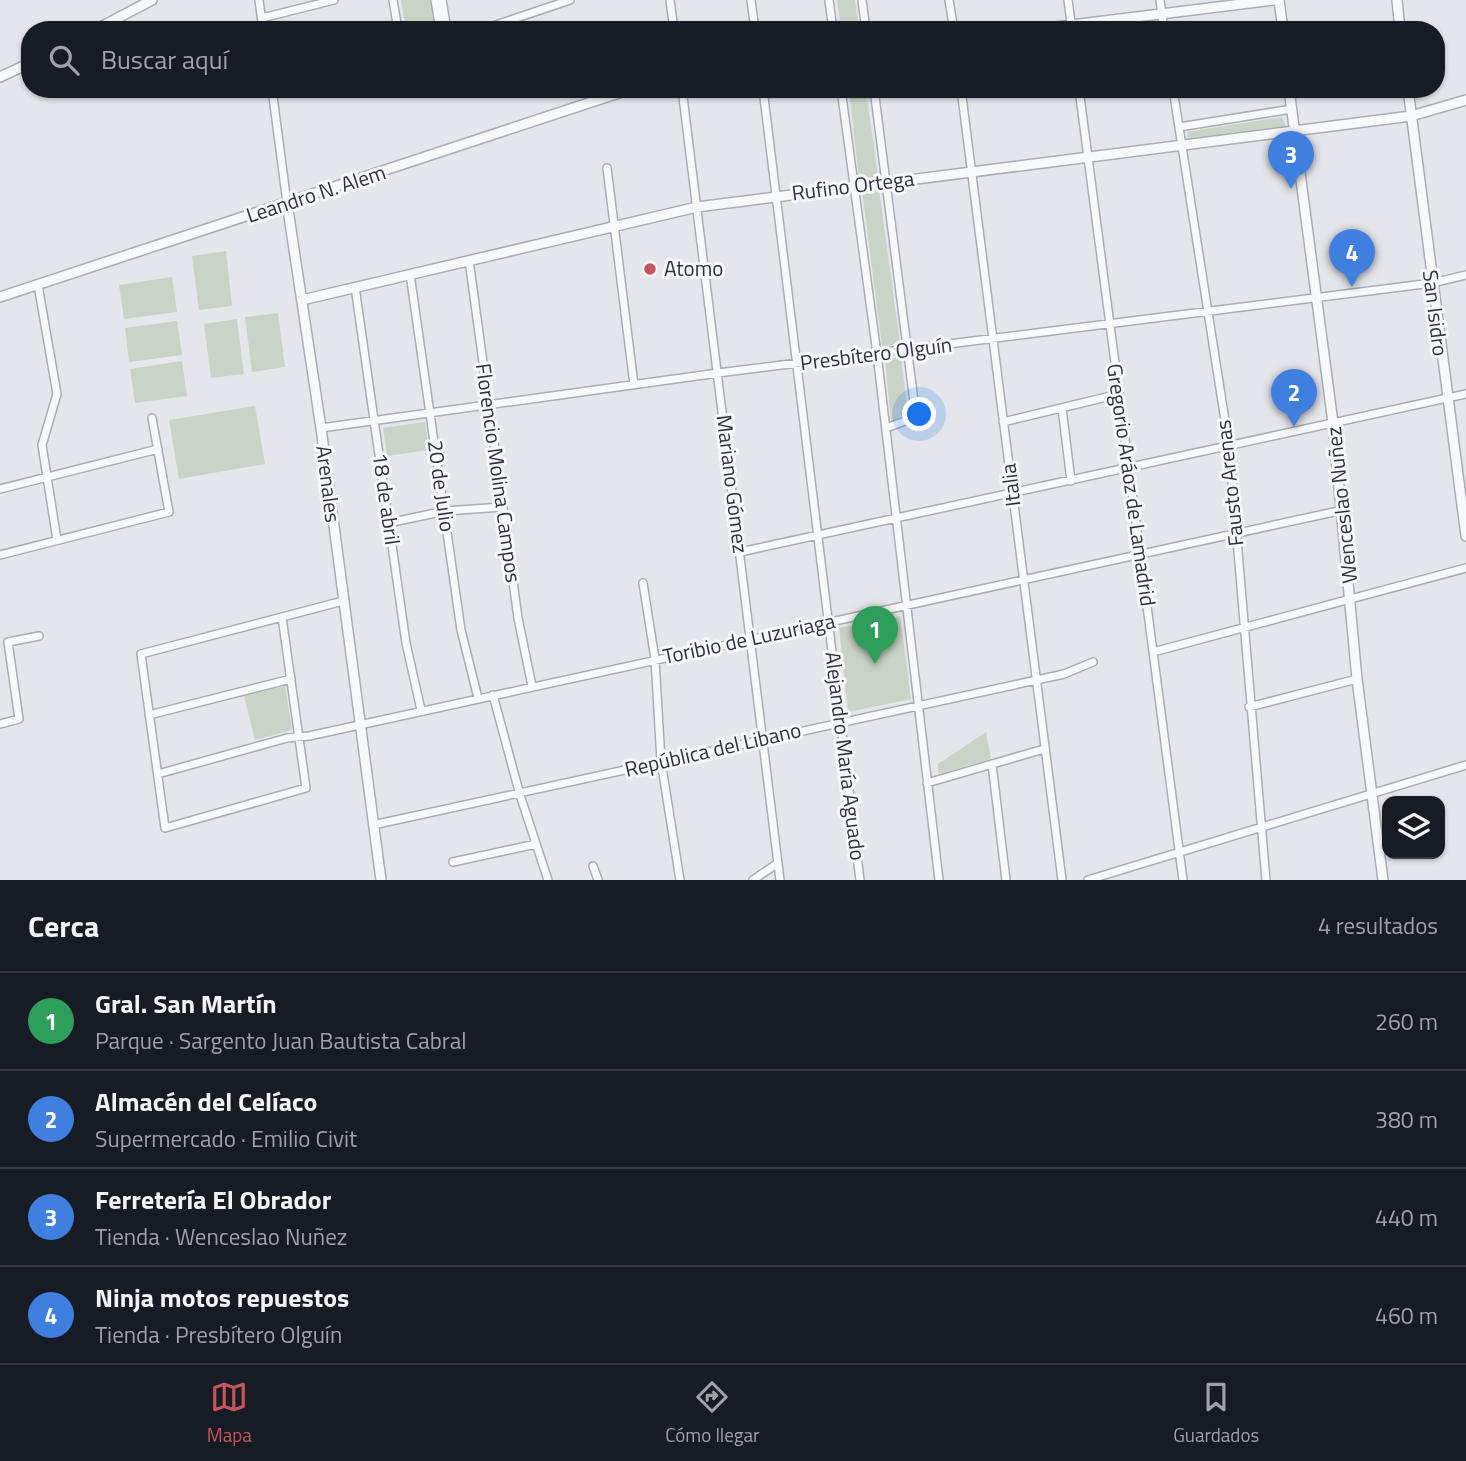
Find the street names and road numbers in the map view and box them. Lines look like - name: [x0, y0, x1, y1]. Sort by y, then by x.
- street label: Leandro N. Alem: [242, 155, 390, 231]
- street label: Rufino Ortega: [790, 162, 916, 208]
- street label: San Isidro: [1415, 268, 1457, 358]
- street label: Presbítero Olguín: [798, 328, 954, 378]
- street label: Florencio Molina Campos: [468, 361, 530, 585]
- street label: Gregorio Aráoz de Lamadrid: [1099, 362, 1165, 608]
- street label: Mariano Gómez: [709, 413, 757, 555]
- street label: Fausto Arenas: [1206, 418, 1252, 548]
- street label: Wenceslao Nuñez: [1317, 425, 1365, 585]
- street label: 20 de Julio: [420, 438, 464, 534]
- street label: Arenales: [308, 444, 350, 524]
- street label: 18 de abril: [365, 451, 409, 547]
- street label: Italia: [991, 461, 1029, 508]
- street label: Toribio de Luzuriaga: [660, 604, 838, 672]
- street label: Alejandro María Aguado: [817, 650, 875, 862]
- street label: República del Libano: [621, 713, 804, 785]

